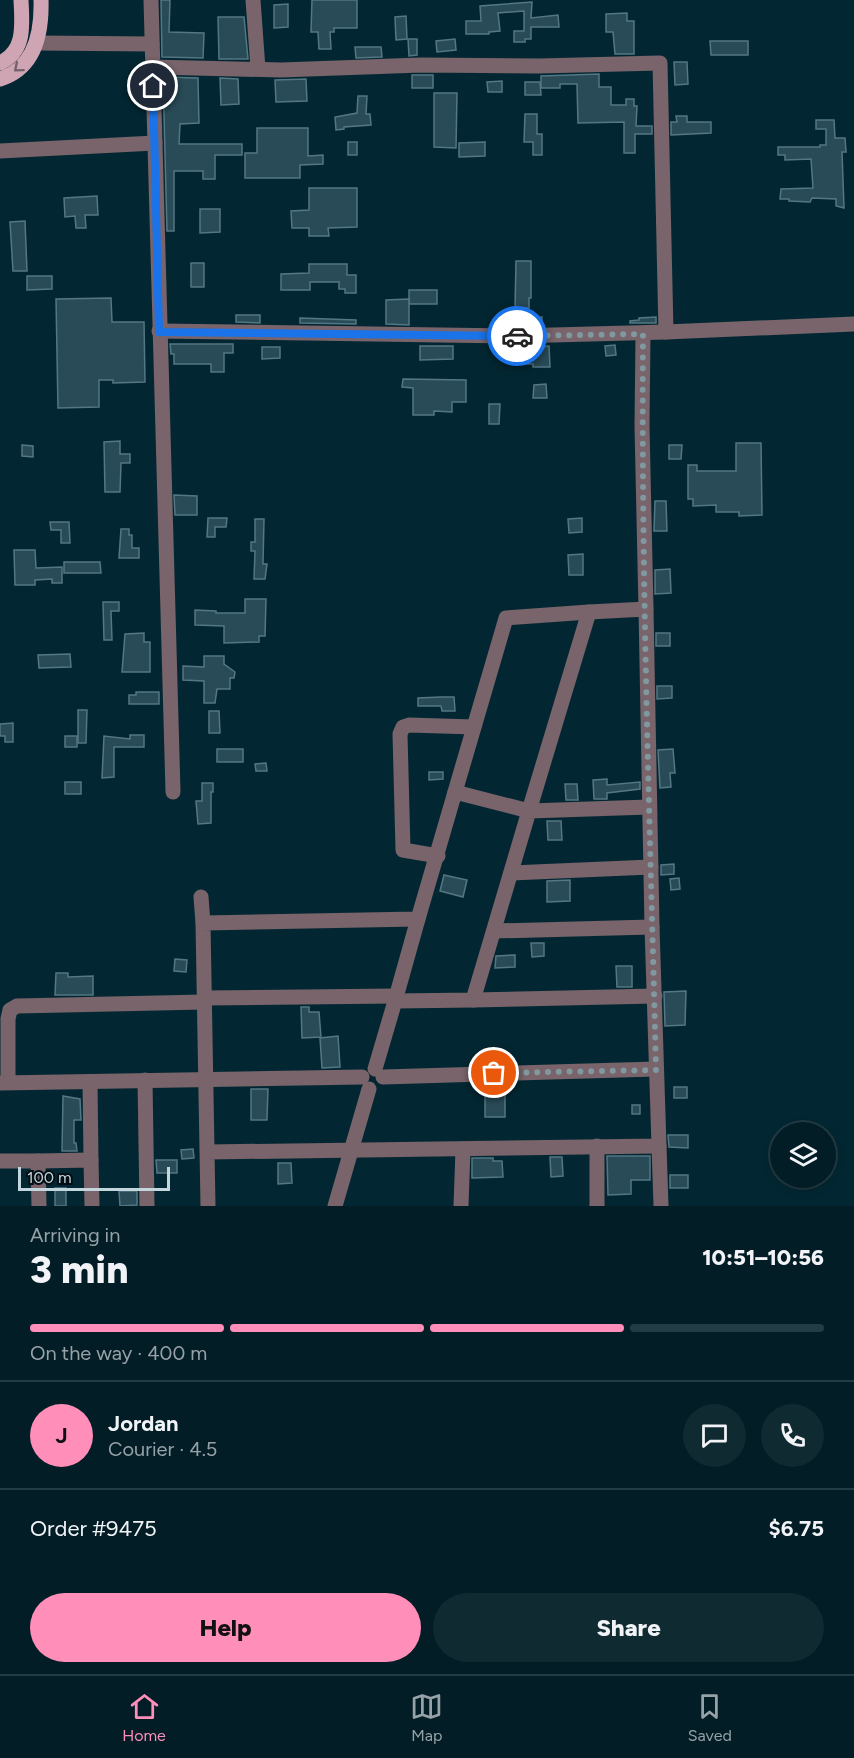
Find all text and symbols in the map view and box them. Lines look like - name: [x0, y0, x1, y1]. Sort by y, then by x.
- pin: [127, 60, 178, 111]
- one-way arrow: [15, 61, 25, 72]
- icon: home: [136, 69, 169, 102]
- courier: [487, 306, 547, 366]
- icon: car: [501, 320, 534, 353]
- pin: [468, 1047, 519, 1098]
- icon: bag: [477, 1056, 510, 1089]
- map controls: [770, 1122, 836, 1188]
- button: layers: [770, 1122, 836, 1188]
- scale bar: [18, 1164, 170, 1192]
- text: 100 m: [27, 1168, 72, 1187]
- text: Arriving in: [30, 1223, 120, 1247]
- text: 10:51–10:56: [702, 1244, 824, 1271]
- text: 3 min: [30, 1246, 128, 1293]
- text: On the way · 400 m: [30, 1341, 207, 1365]
- button: chat: [683, 1404, 746, 1467]
- button: phone: [761, 1404, 824, 1467]
- text: Jordan: [108, 1410, 179, 1437]
- text: J: [55, 1422, 68, 1449]
- text: Courier · 4.5: [108, 1437, 217, 1461]
- text: Order #9475: [30, 1515, 157, 1542]
- text: $6.75: [769, 1515, 824, 1542]
- button: Help: [30, 1593, 421, 1662]
- button: Share: [433, 1593, 824, 1662]
- tab: Home: [122, 1690, 166, 1745]
- tab: Map: [410, 1690, 443, 1745]
- tab: Saved: [688, 1690, 732, 1745]

